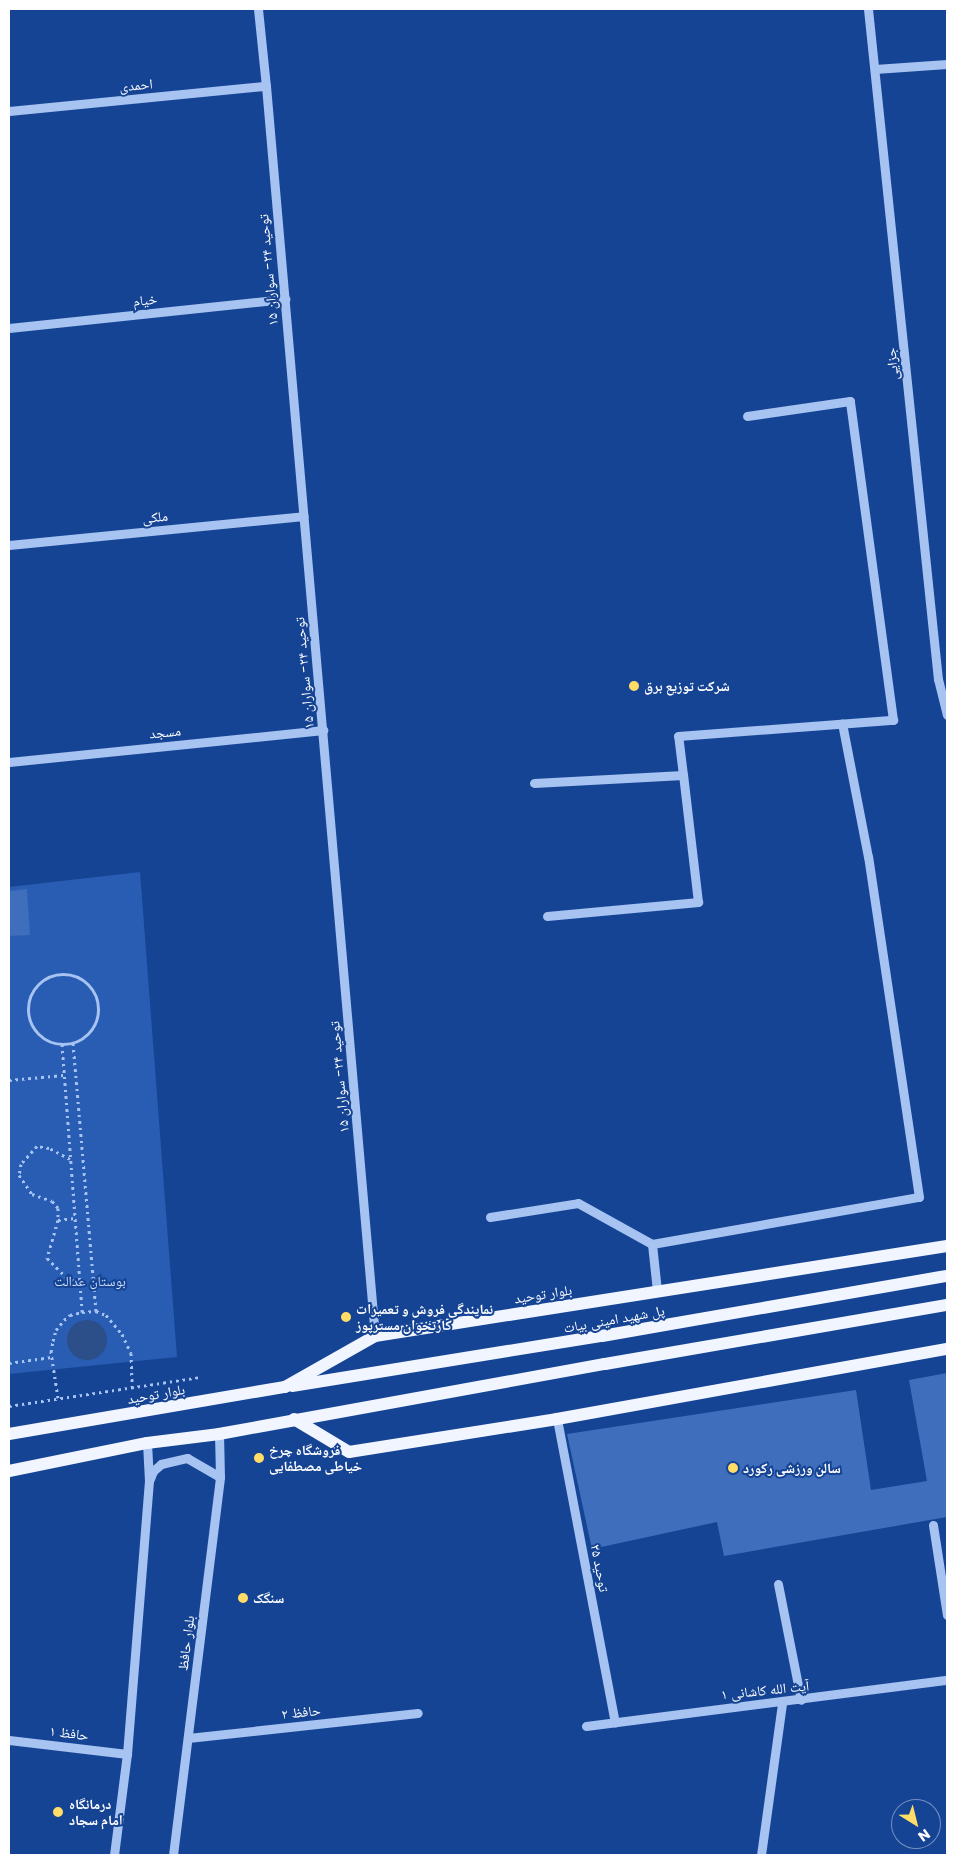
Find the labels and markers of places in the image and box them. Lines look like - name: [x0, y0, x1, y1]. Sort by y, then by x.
- place label: شرکت توزیع برق: [644, 678, 730, 694]
- marker: شرکت توزیع برق: [628, 680, 640, 692]
- place label: نمایندگی فروش و تعمیرات کارتخوان مسترپوز: [356, 1301, 493, 1334]
- marker: نمایندگی فروش و تعمیرات کارتخوان مسترپوز: [340, 1311, 352, 1323]
- place label: فروشگاه چرخ خیاطی مصطفایی: [269, 1442, 362, 1474]
- marker: فروشگاه چرخ خیاطی مصطفایی: [253, 1452, 265, 1464]
- place label: سالن ورزشی رکورد: [743, 1460, 841, 1476]
- marker: سالن ورزشی رکورد: [727, 1462, 739, 1474]
- place label: سنگک: [253, 1590, 284, 1606]
- marker: سنگک: [237, 1592, 249, 1604]
- place label: درمانگاه امام سجاد: [69, 1796, 123, 1828]
- marker: درمانگاه امام سجاد: [51, 1805, 65, 1819]

